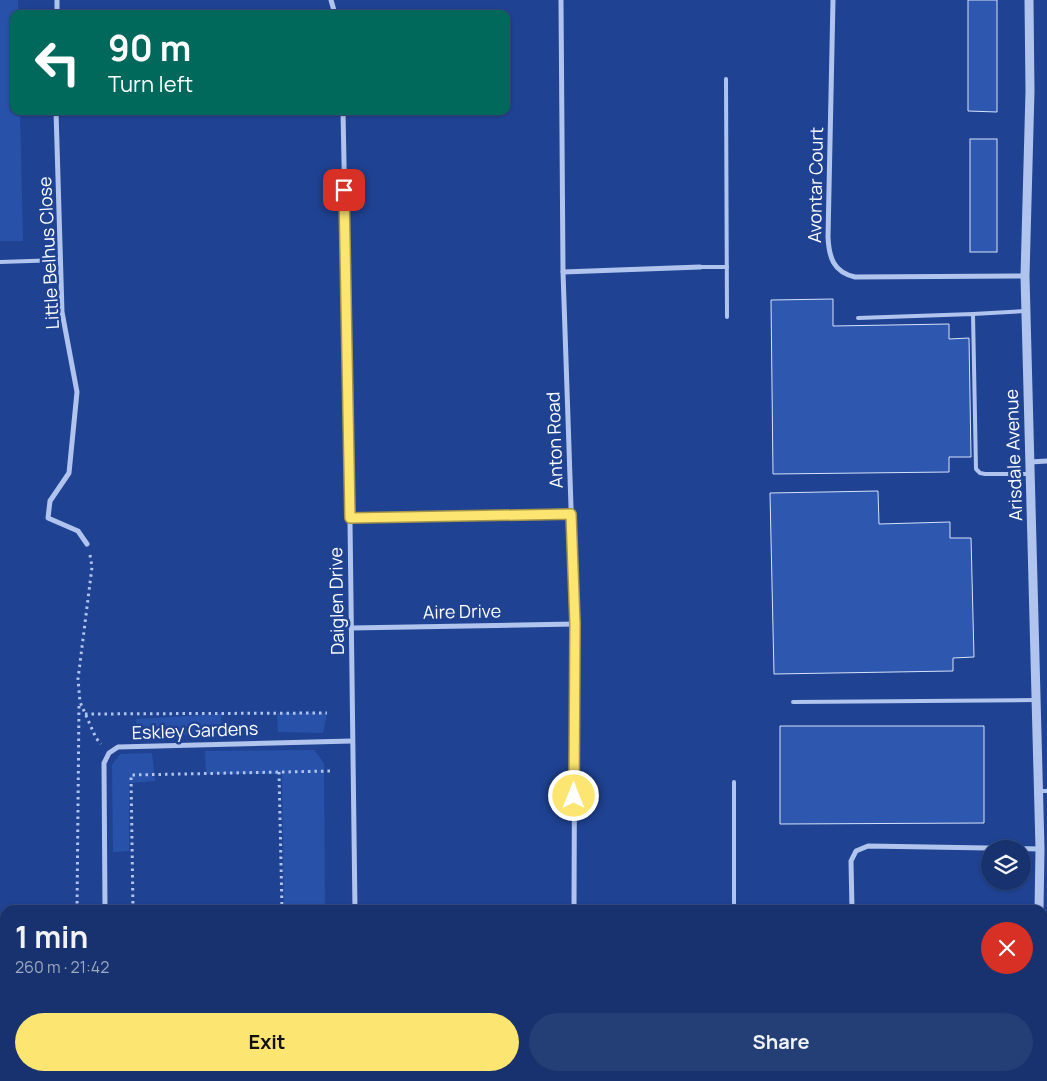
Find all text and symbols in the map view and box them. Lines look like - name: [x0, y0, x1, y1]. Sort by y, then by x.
- text: 90 m: [108, 24, 191, 72]
- icon: left: [25, 30, 90, 95]
- text: Turn left: [108, 69, 193, 99]
- street label: Avontar Court: [802, 127, 828, 243]
- pin: [323, 169, 365, 211]
- street label: Little Belhus Close: [32, 176, 64, 330]
- icon: arrive: [330, 176, 358, 204]
- street label: Arisdale Avenue: [999, 389, 1027, 521]
- street label: Anton Road: [540, 391, 568, 489]
- street label: Daiglen Drive: [323, 547, 349, 655]
- street label: Aire Drive: [423, 598, 501, 624]
- street label: Eskley Gardens: [131, 716, 259, 744]
- position arrow: [547, 769, 599, 821]
- map controls: [981, 840, 1031, 890]
- button: layers: [981, 840, 1031, 890]
- text: 1 min: [15, 916, 88, 957]
- button: close: [981, 922, 1033, 974]
- text: 260 m · 21:42: [15, 956, 109, 978]
- button: Exit: [15, 1013, 519, 1071]
- button: Share: [529, 1013, 1033, 1071]

